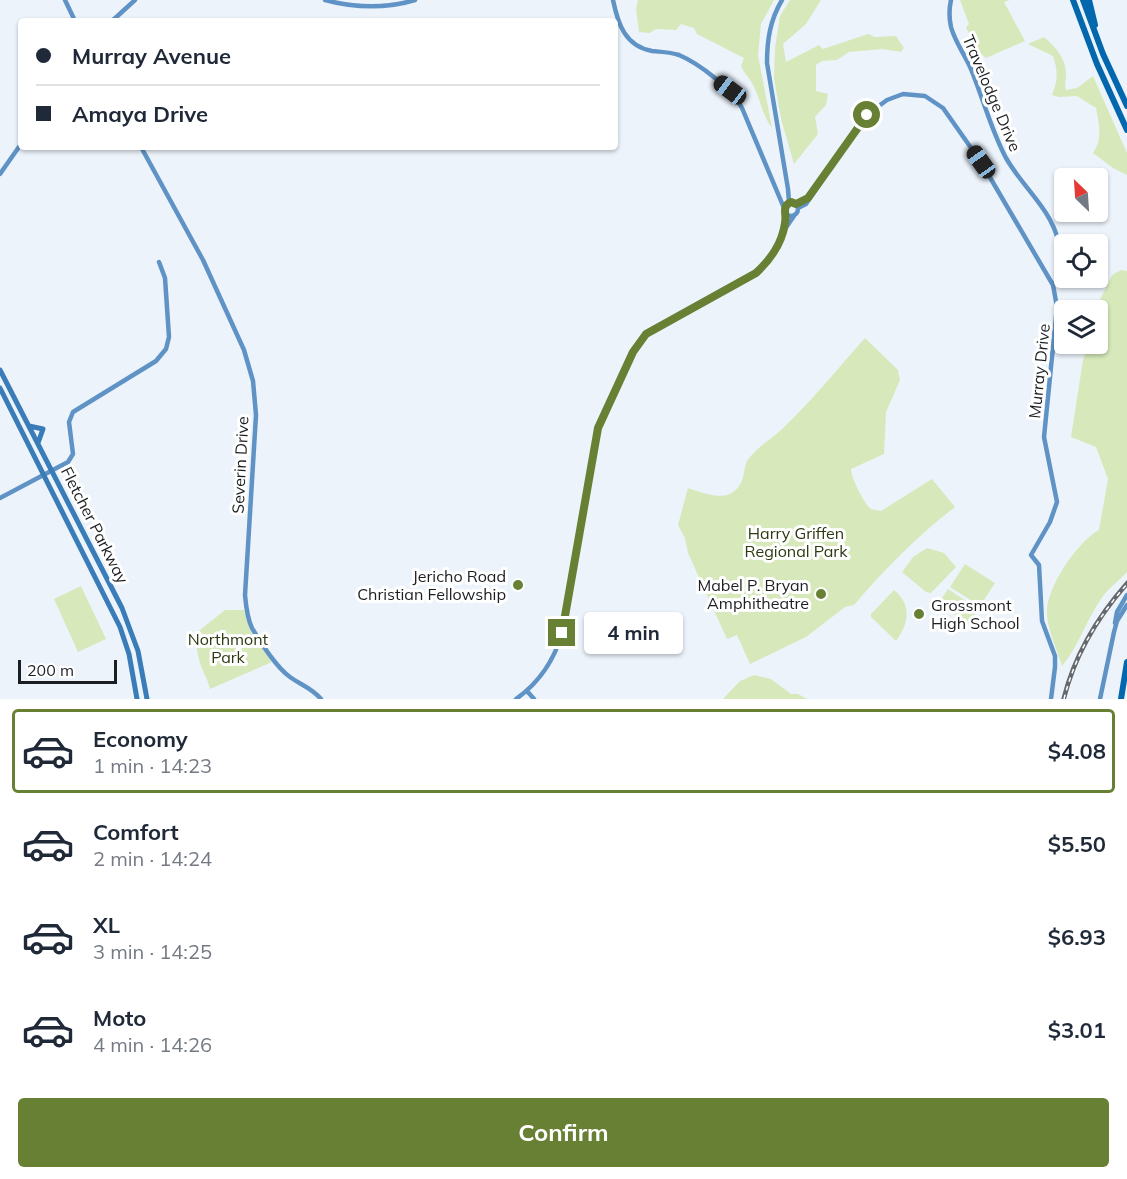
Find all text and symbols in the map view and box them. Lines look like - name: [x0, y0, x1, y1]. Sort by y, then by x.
- street label: Travelodge Drive: [958, 32, 1026, 154]
- text: Murray Avenue: [72, 42, 231, 70]
- car: [710, 72, 750, 108]
- text: Amaya Drive: [72, 100, 208, 128]
- route start: [853, 101, 880, 128]
- car: [963, 142, 999, 182]
- north arrow: [1054, 168, 1108, 222]
- map controls: [1054, 168, 1108, 354]
- button: locate: [1054, 234, 1108, 288]
- button: layers: [1054, 300, 1108, 354]
- street label: Murray Drive: [1024, 323, 1054, 419]
- street label: Severin Drive: [227, 416, 253, 514]
- street label: Fletcher Parkway: [57, 463, 133, 587]
- park label: Harry Griffen Regional Park: [745, 523, 848, 561]
- place label: Jericho Road Christian Fellowship: [357, 566, 506, 604]
- place label: Mabel P. Bryan Amphitheatre: [697, 575, 809, 613]
- marker: Jericho Road Christian Fellowship: [511, 578, 525, 592]
- marker: Mabel P. Bryan Amphitheatre: [814, 587, 828, 601]
- place label: Grossmont High School: [931, 595, 1020, 633]
- marker: Grossmont High School: [912, 607, 926, 621]
- callout: 4 min: [583, 612, 682, 654]
- route end: [548, 619, 575, 646]
- text: 4 min: [607, 620, 660, 645]
- park label: Northmont Park: [188, 629, 269, 667]
- scale bar: [18, 657, 117, 684]
- text: 200 m: [27, 660, 74, 680]
- icon: car: [21, 724, 75, 778]
- text: Economy: [93, 725, 188, 753]
- text: $4.08: [1048, 737, 1106, 765]
- text: 1 min · 14:23: [93, 753, 212, 778]
- icon: car: [21, 817, 75, 871]
- text: Comfort: [93, 818, 179, 846]
- text: $5.50: [1048, 830, 1106, 858]
- text: 2 min · 14:24: [93, 846, 212, 871]
- icon: car: [21, 910, 75, 964]
- text: XL: [93, 911, 120, 939]
- text: $6.93: [1048, 923, 1106, 951]
- text: 3 min · 14:25: [93, 939, 212, 964]
- icon: car: [21, 1003, 75, 1057]
- text: Moto: [93, 1004, 146, 1032]
- text: $3.01: [1048, 1016, 1106, 1044]
- text: 4 min · 14:26: [93, 1032, 212, 1057]
- button: Confirm: [18, 1098, 1109, 1167]

